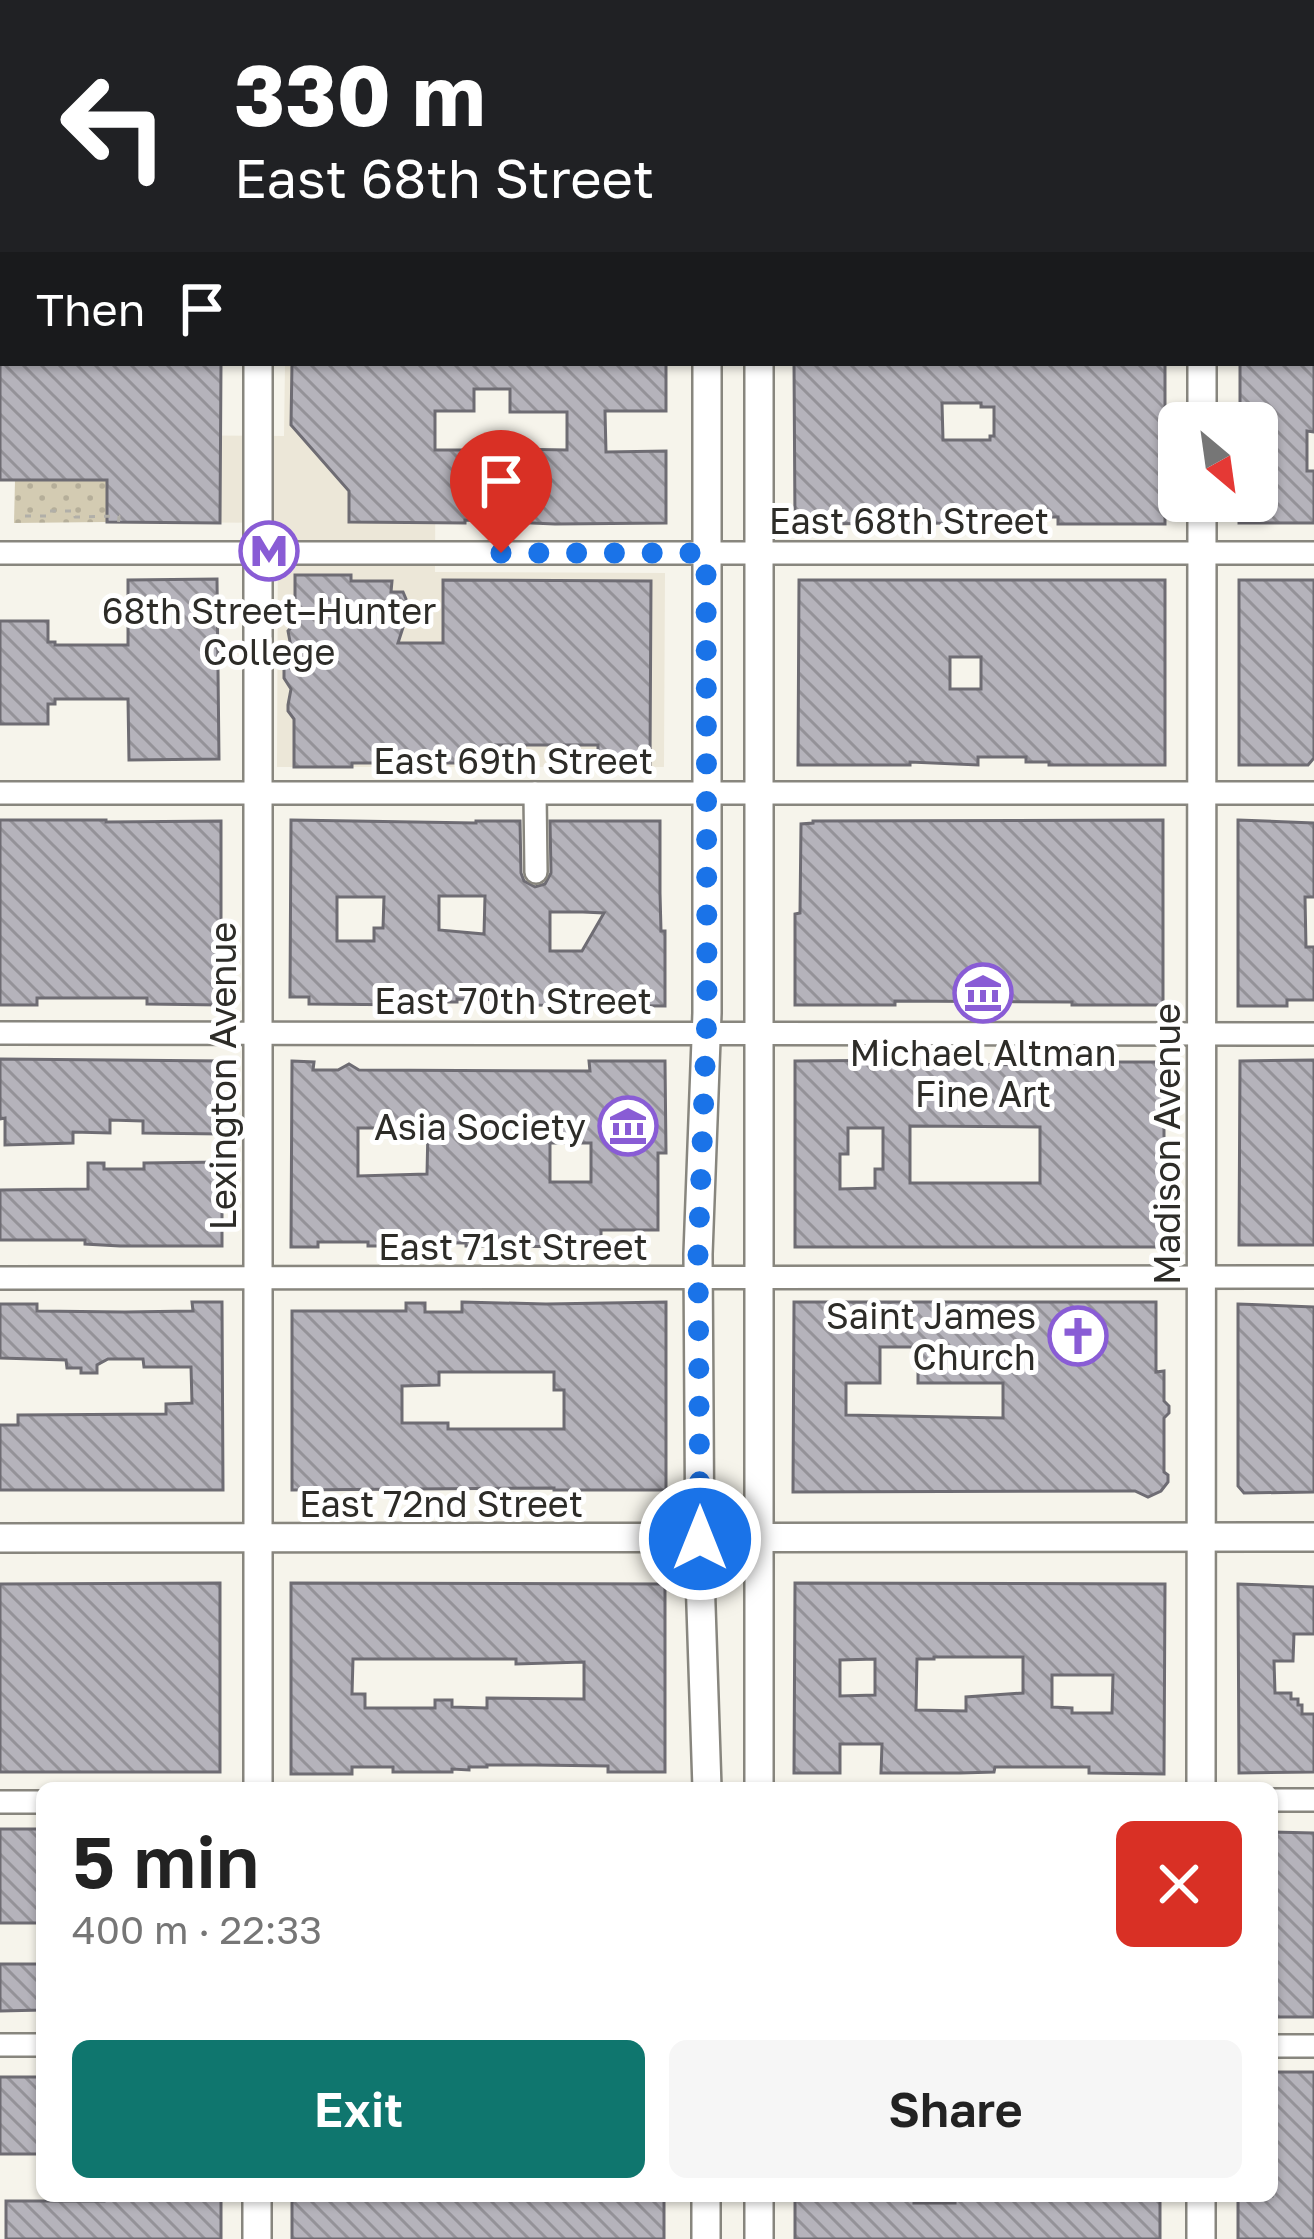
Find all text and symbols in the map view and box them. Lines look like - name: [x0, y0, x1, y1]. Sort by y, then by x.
- text: 330 m: [234, 44, 486, 144]
- icon: left: [36, 48, 192, 204]
- text: East 68th Street: [234, 145, 654, 210]
- icon: arrive: [169, 276, 235, 342]
- text: Then: [36, 282, 145, 336]
- north arrow: [1158, 402, 1278, 522]
- map controls: [1158, 402, 1278, 522]
- pin: [450, 430, 552, 553]
- icon: arrive: [468, 448, 534, 514]
- street label: East 68th Street: [769, 499, 1049, 542]
- metro station icon: 68th Street–Hunter College: [238, 520, 300, 582]
- place label: 68th Street–Hunter College: [102, 589, 436, 673]
- street label: East 69th Street: [373, 739, 653, 782]
- street label: Lexington Avenue: [201, 922, 244, 1230]
- museum icon: Michael Altman Fine Art: [952, 962, 1014, 1024]
- street label: East 70th Street: [374, 979, 652, 1022]
- street label: Madison Avenue: [1145, 1003, 1188, 1285]
- place label: Michael Altman Fine Art: [849, 1031, 1117, 1115]
- museum icon: Asia Society: [597, 1095, 659, 1157]
- place label: Asia Society: [374, 1105, 586, 1148]
- street label: East 71st Street: [378, 1225, 648, 1268]
- place label: Saint James Church: [826, 1294, 1036, 1378]
- church icon: Saint James Church: [1047, 1305, 1109, 1367]
- position arrow: [637, 1476, 763, 1602]
- street label: East 72nd Street: [299, 1482, 583, 1525]
- text: 5 min: [72, 1817, 259, 1904]
- button: close: [1116, 1821, 1242, 1947]
- text: 400 m · 22:33: [72, 1906, 322, 1953]
- button: Exit: [72, 2040, 645, 2178]
- button: Share: [669, 2040, 1242, 2178]

